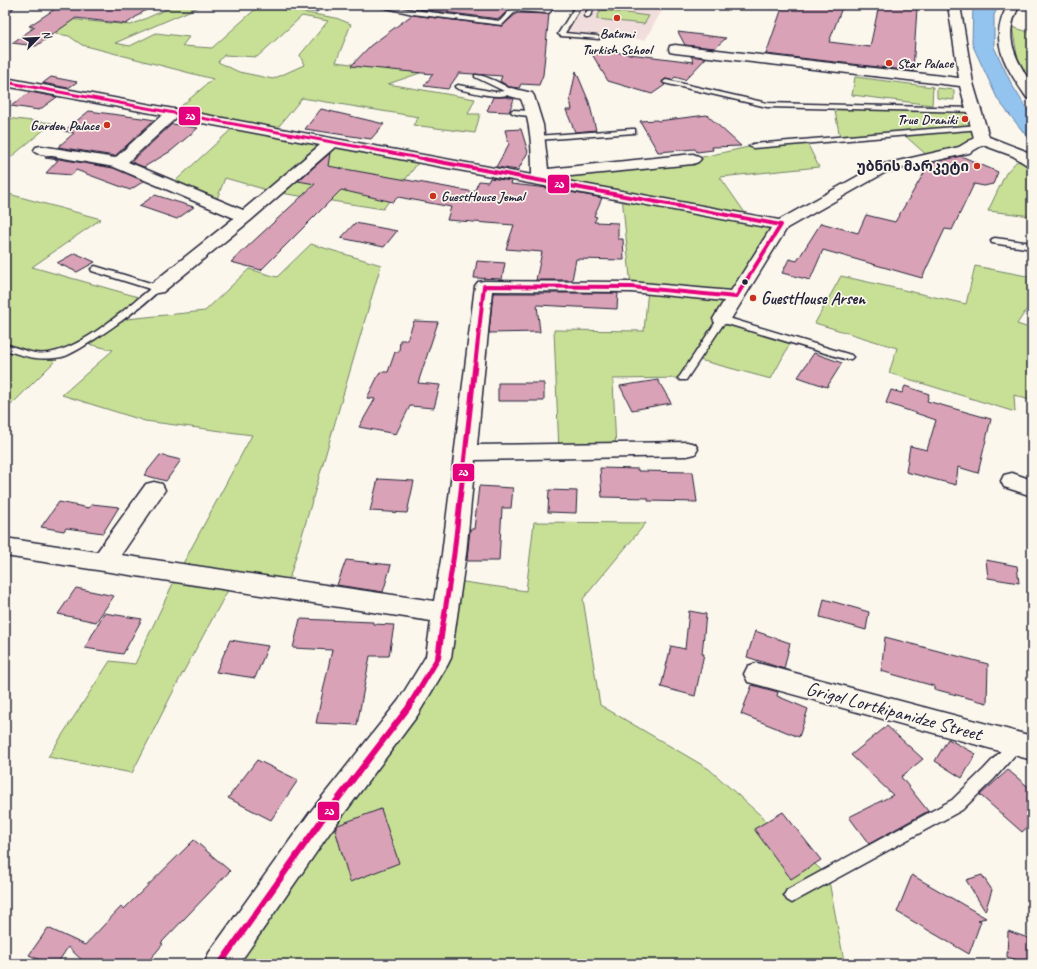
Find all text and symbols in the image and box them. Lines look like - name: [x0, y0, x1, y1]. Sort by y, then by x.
- marker: Batumi Turkish School: [612, 13, 622, 23]
- north arrow: [18, 18, 58, 58]
- place label: Batumi Turkish School: [582, 25, 655, 58]
- text: N: [39, 28, 56, 42]
- place label: Star Palace: [897, 55, 954, 72]
- marker: Star Palace: [884, 58, 894, 68]
- line badge: 2ა: [178, 106, 201, 126]
- text: 2ა: [184, 109, 196, 123]
- place label: True Draniki: [897, 111, 959, 128]
- marker: True Draniki: [960, 114, 970, 124]
- place label: Garden Palace: [30, 117, 100, 134]
- marker: Garden Palace: [102, 120, 112, 130]
- place label: უბნის მარკეტი: [857, 158, 969, 175]
- marker: უბნის მარკეტი: [972, 161, 982, 171]
- line badge: 2ა: [547, 174, 570, 194]
- text: 2ა: [553, 177, 565, 191]
- place label: GuestHouse Jemal: [441, 188, 527, 205]
- marker: GuestHouse Jemal: [428, 191, 438, 201]
- unlabelled marker: [740, 277, 750, 287]
- place label: GuestHouse Arsen: [761, 288, 866, 309]
- marker: GuestHouse Arsen: [748, 293, 758, 303]
- line badge: 2ა: [452, 463, 475, 482]
- text: 2ა: [457, 465, 469, 479]
- street label: Grigol Lortkipanidze Street: [804, 676, 987, 747]
- line badge: 2ა: [317, 801, 340, 821]
- text: 2ა: [323, 804, 335, 818]

